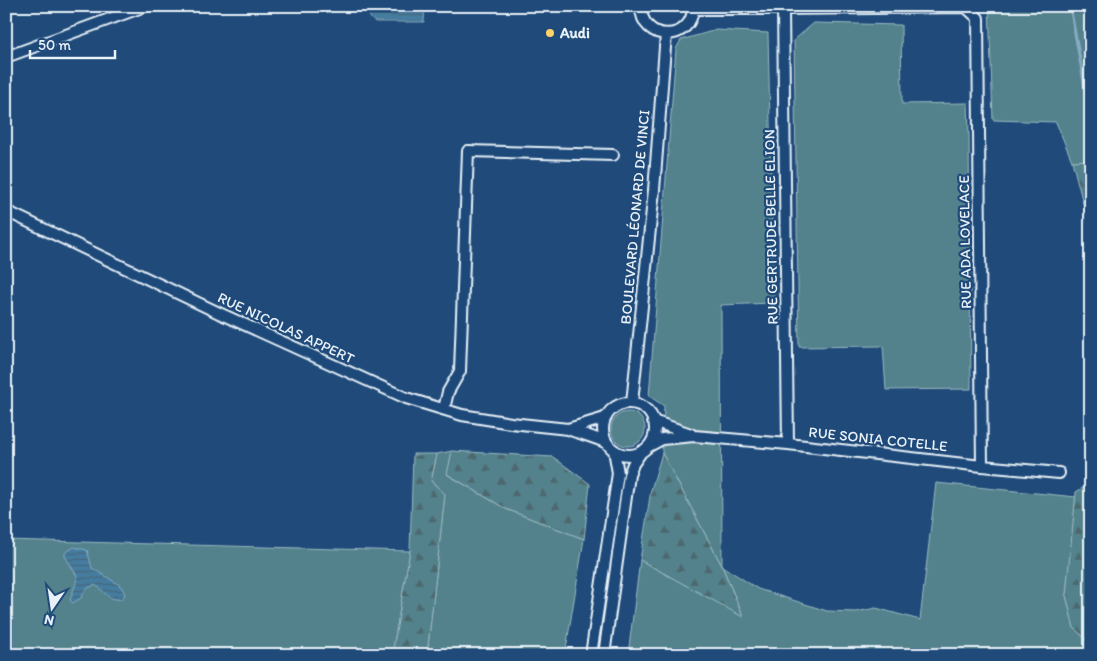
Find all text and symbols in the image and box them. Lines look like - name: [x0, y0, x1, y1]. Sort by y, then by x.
- place label: Audi: [559, 24, 590, 42]
- marker: Audi: [544, 27, 556, 39]
- scale bar: [30, 28, 115, 60]
- text: 50 m: [38, 36, 71, 54]
- street label: BOULEVARD LÉONARD DE VINCI: [617, 109, 653, 325]
- street label: RUE GERTRUDE BELLE ELION: [760, 129, 782, 325]
- street label: RUE ADA LOVELACE: [955, 175, 975, 309]
- street label: RUE NICOLAS APPERT: [215, 288, 358, 368]
- street label: RUE SONIA COTELLE: [808, 423, 948, 455]
- north arrow: [28, 584, 78, 634]
- text: N: [43, 611, 56, 630]

